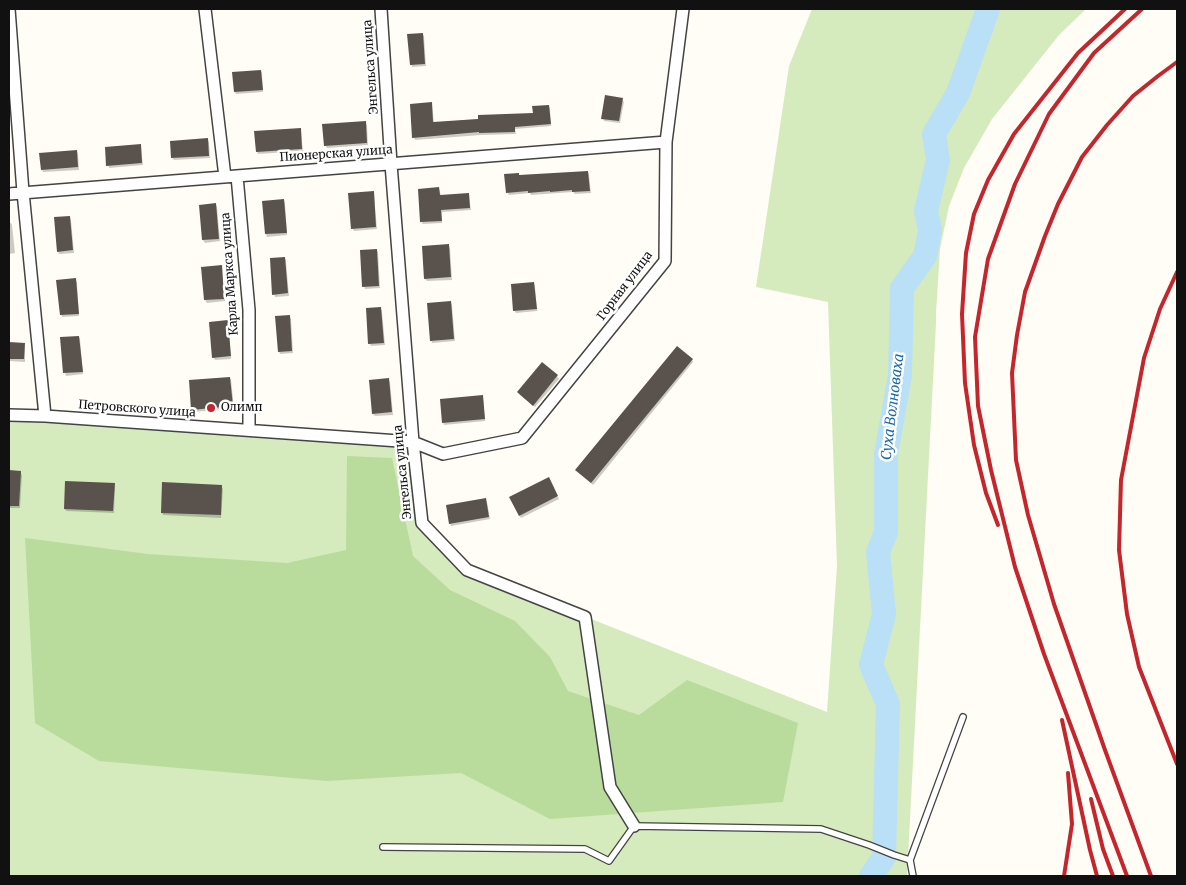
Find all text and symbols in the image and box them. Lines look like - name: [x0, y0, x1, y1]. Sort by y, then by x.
- street label: Энгельса улица: [361, 19, 381, 115]
- street label: Пионерская улица: [279, 143, 393, 165]
- street label: Карла Маркса улица: [219, 212, 241, 336]
- street label: Горная улица: [594, 249, 656, 323]
- water label: Суха Волноваха: [878, 353, 908, 461]
- street label: Петровского улица: [78, 398, 196, 420]
- place label: Олимп: [221, 401, 263, 415]
- marker: Олимп: [205, 402, 217, 414]
- street label: Энгельса улица: [391, 424, 415, 520]

